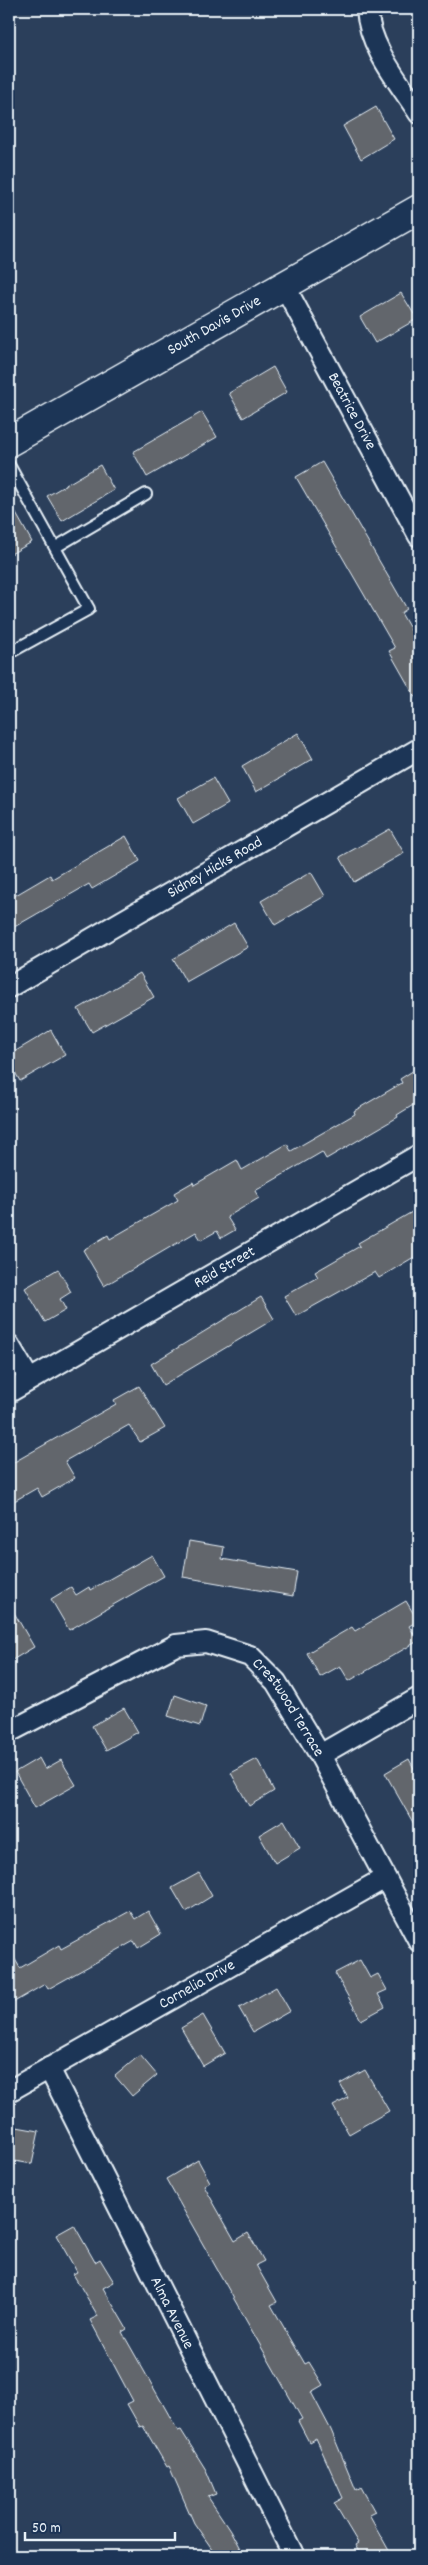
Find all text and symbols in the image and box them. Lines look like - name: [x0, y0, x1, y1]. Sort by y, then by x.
- street label: South Davis Drive: [163, 290, 265, 361]
- street label: Beatrice Drive: [322, 368, 382, 454]
- street label: Sidney Hicks Road: [163, 831, 267, 904]
- street label: Reid Street: [189, 1240, 260, 1294]
- street label: Crestwood Terrace: [247, 1653, 330, 1761]
- street label: Cornelia Drive: [155, 1954, 239, 2015]
- street label: Alma Avenue: [144, 2273, 200, 2353]
- scale bar: [25, 2510, 175, 2542]
- text: 50 m: [32, 2518, 61, 2540]

